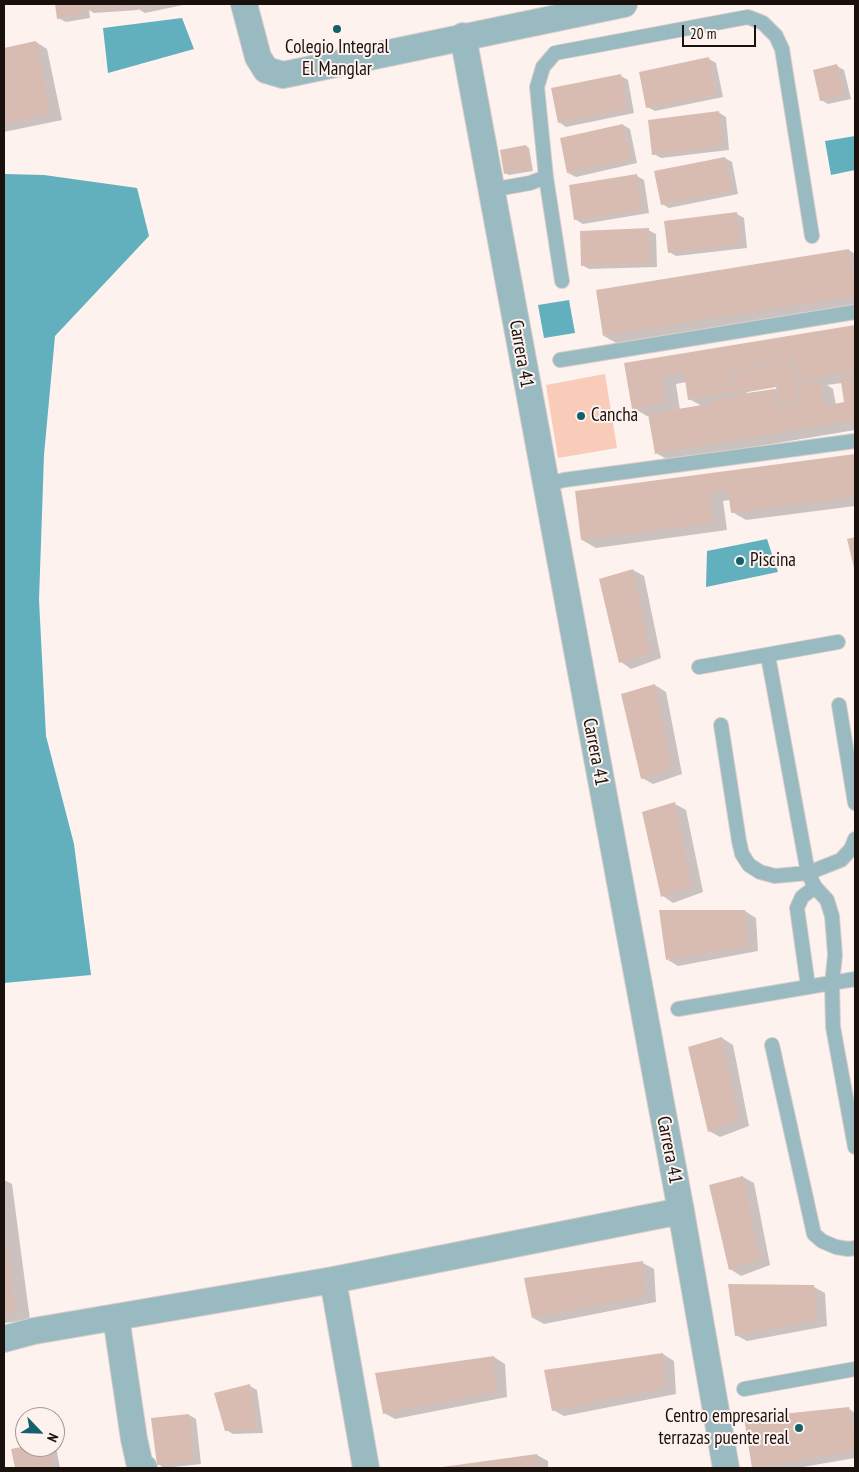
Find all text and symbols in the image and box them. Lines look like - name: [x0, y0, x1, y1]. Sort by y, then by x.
- scale bar: [684, 15, 758, 47]
- marker: Colegio Integral El Manglar: [331, 23, 343, 35]
- text: 20 m: [690, 24, 716, 43]
- place label: Colegio Integral El Manglar: [285, 37, 389, 81]
- street label: Carrera 41: [504, 318, 538, 390]
- place label: Cancha: [591, 405, 638, 427]
- marker: Cancha: [575, 410, 587, 422]
- place label: Piscina: [750, 550, 796, 572]
- marker: Piscina: [734, 555, 746, 567]
- street label: Carrera 41: [577, 716, 613, 788]
- street label: Carrera 41: [651, 1114, 687, 1186]
- place label: Centro empresarial terrazas puente real: [658, 1406, 789, 1450]
- north arrow: [15, 1407, 65, 1457]
- marker: Centro empresarial terrazas puente real: [793, 1422, 805, 1434]
- text: N: [43, 1431, 63, 1445]

